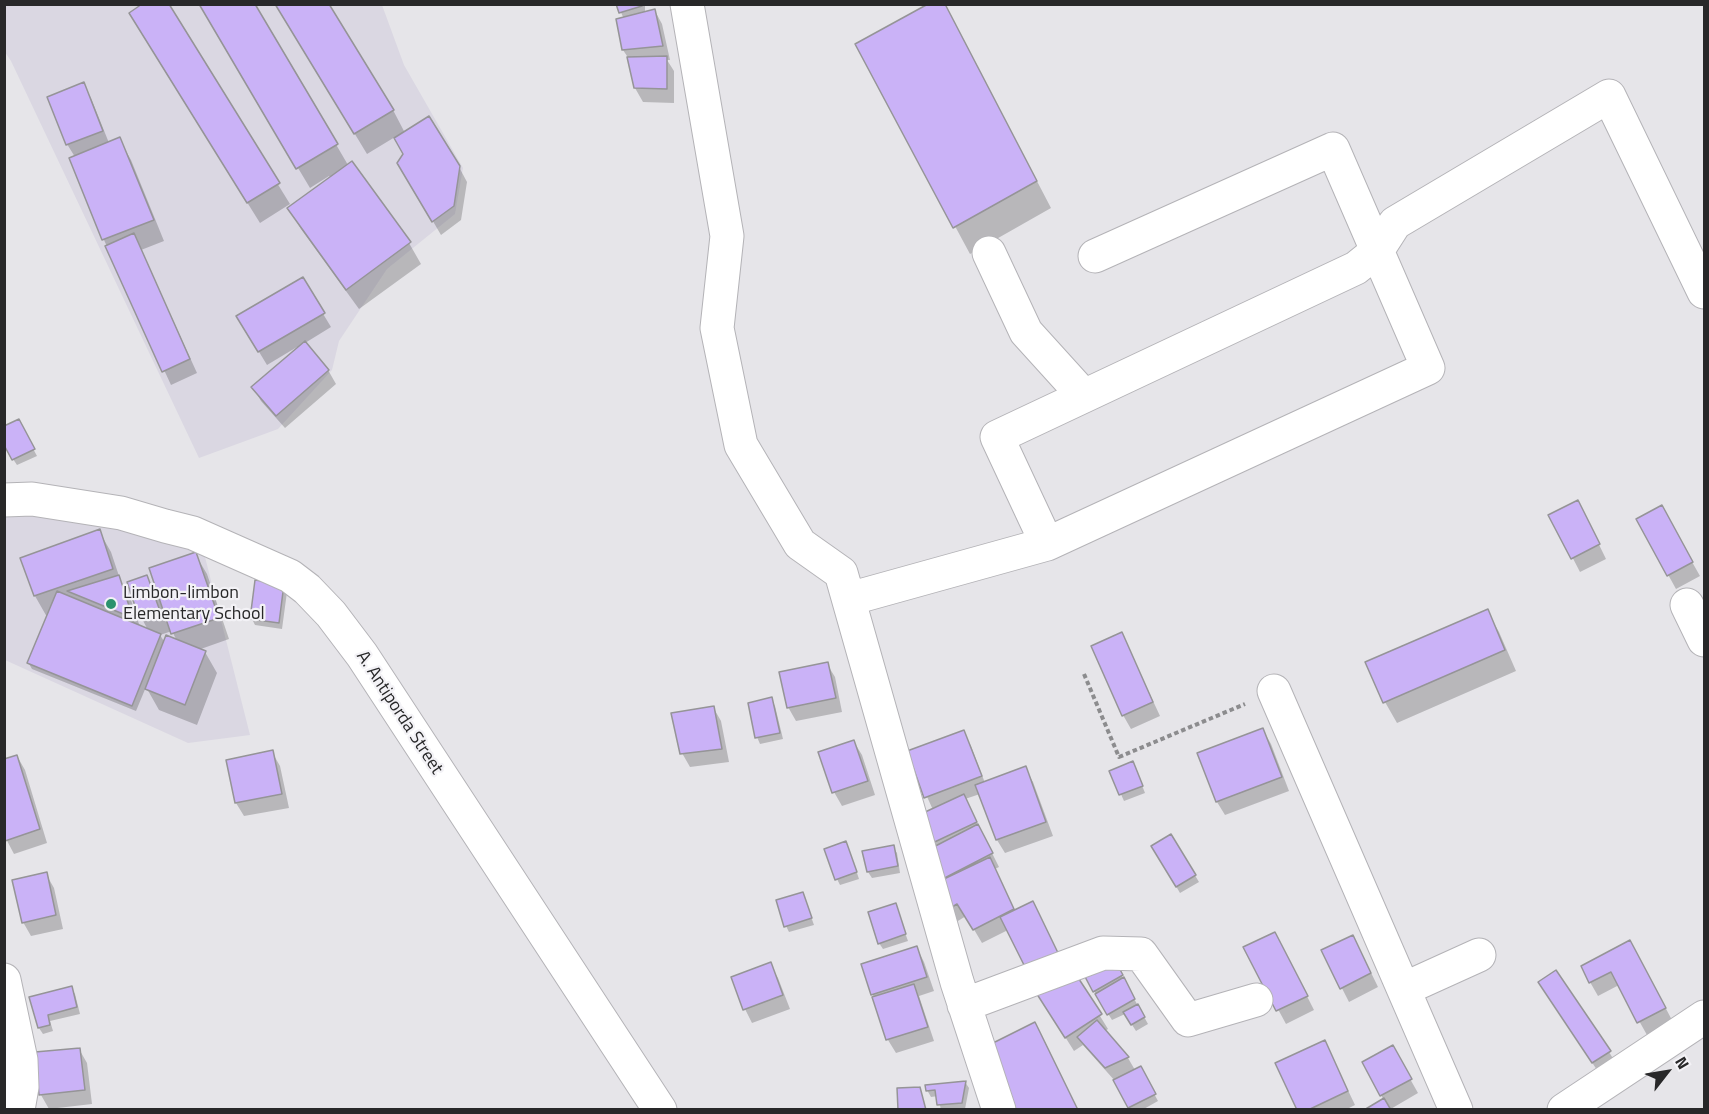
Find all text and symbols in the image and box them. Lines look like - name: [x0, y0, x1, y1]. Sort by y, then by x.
- place label: Limbon-limbon Elementary School: [123, 583, 265, 626]
- marker: Limbon-limbon Elementary School: [104, 597, 118, 611]
- street label: A. Antiporda Street: [351, 647, 447, 779]
- north arrow: [1637, 1042, 1697, 1102]
- text: N: [1669, 1052, 1696, 1074]

